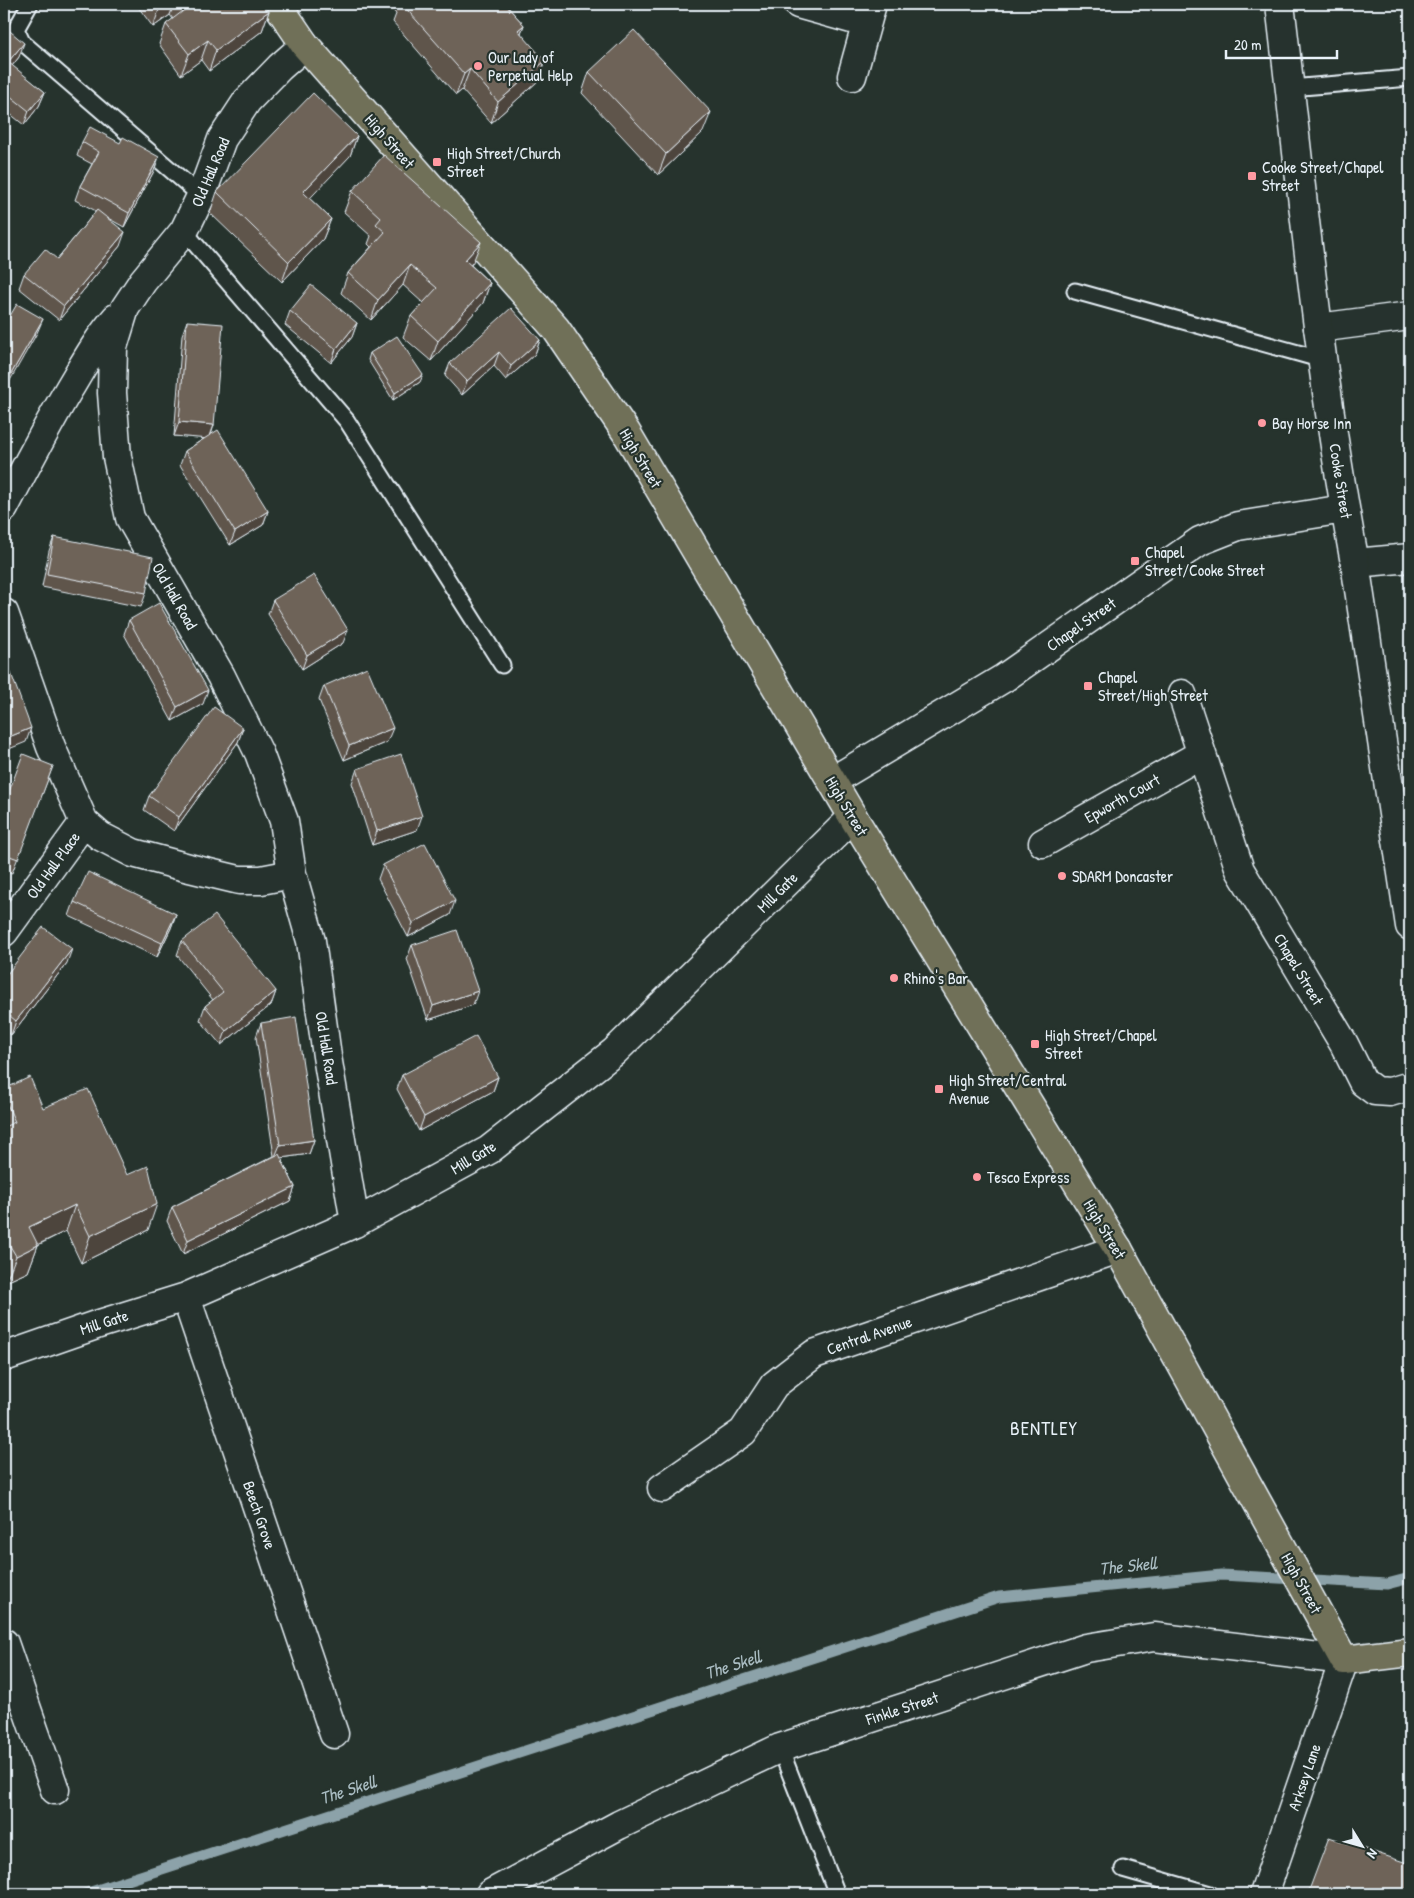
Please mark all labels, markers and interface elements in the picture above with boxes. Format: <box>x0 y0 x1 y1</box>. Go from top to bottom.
scale bar <box>1226 28 1338 60</box>
text: 20 m <box>1234 34 1261 55</box>
place label: Our Lady of Perpetual Help <box>488 46 573 86</box>
marker: Our Lady of Perpetual Help <box>472 60 484 72</box>
street label: High Street <box>360 109 420 173</box>
street label: Old Hall Road <box>185 134 235 210</box>
place label: High Street/Church Street <box>447 142 561 182</box>
marker: High Street/Church Street <box>431 156 443 168</box>
place label: Cooke Street/Chapel Street <box>1262 156 1384 196</box>
marker: Cooke Street/Chapel Street <box>1246 170 1258 182</box>
place label: Bay Horse Inn <box>1272 412 1351 434</box>
marker: Bay Horse Inn <box>1256 417 1268 429</box>
street label: High Street <box>615 424 668 492</box>
street label: Cooke Street <box>1324 442 1358 521</box>
place label: Chapel Street/Cooke Street <box>1145 541 1265 581</box>
marker: Chapel Street/Cooke Street <box>1129 555 1141 567</box>
street label: Old Hall Road <box>147 559 203 633</box>
street label: Chapel Street <box>1042 592 1121 656</box>
place label: Chapel Street/High Street <box>1098 666 1208 706</box>
marker: Chapel Street/High Street <box>1082 680 1094 692</box>
street label: Epworth Court <box>1080 768 1164 828</box>
street label: High Street <box>821 772 874 840</box>
street label: Old Hall Place <box>21 826 85 903</box>
place label: SDARM Doncaster <box>1072 865 1173 887</box>
street label: Mill Gate <box>752 866 803 917</box>
marker: SDARM Doncaster <box>1056 870 1068 882</box>
street label: Chapel Street <box>1269 929 1329 1009</box>
place label: Rhino's Bar <box>904 967 968 989</box>
marker: Rhino's Bar <box>888 972 900 984</box>
street label: Old Hall Road <box>310 1010 344 1086</box>
place label: High Street/Chapel Street <box>1045 1024 1158 1064</box>
marker: High Street/Chapel Street <box>1029 1038 1041 1050</box>
place label: High Street/Central Avenue <box>949 1069 1067 1109</box>
marker: High Street/Central Avenue <box>933 1083 945 1095</box>
street label: Mill Gate <box>446 1135 500 1179</box>
place label: Tesco Express <box>987 1166 1069 1188</box>
marker: Tesco Express <box>971 1171 983 1183</box>
street label: High Street <box>1079 1195 1132 1263</box>
street label: Mill Gate <box>77 1304 132 1340</box>
street label: Central Avenue <box>823 1310 915 1360</box>
district label: BENTLEY <box>1010 1415 1078 1441</box>
street label: Beech Grove <box>238 1478 282 1553</box>
street label: High Street <box>1276 1549 1328 1618</box>
water label: The Skell <box>1098 1550 1159 1581</box>
water label: The Skell <box>701 1643 765 1685</box>
street label: Finkle Street <box>862 1686 942 1730</box>
street label: Arksey Lane <box>1282 1740 1326 1813</box>
water label: The Skell <box>316 1768 380 1810</box>
north arrow <box>1336 1820 1386 1870</box>
text: N <box>1363 1845 1383 1863</box>

